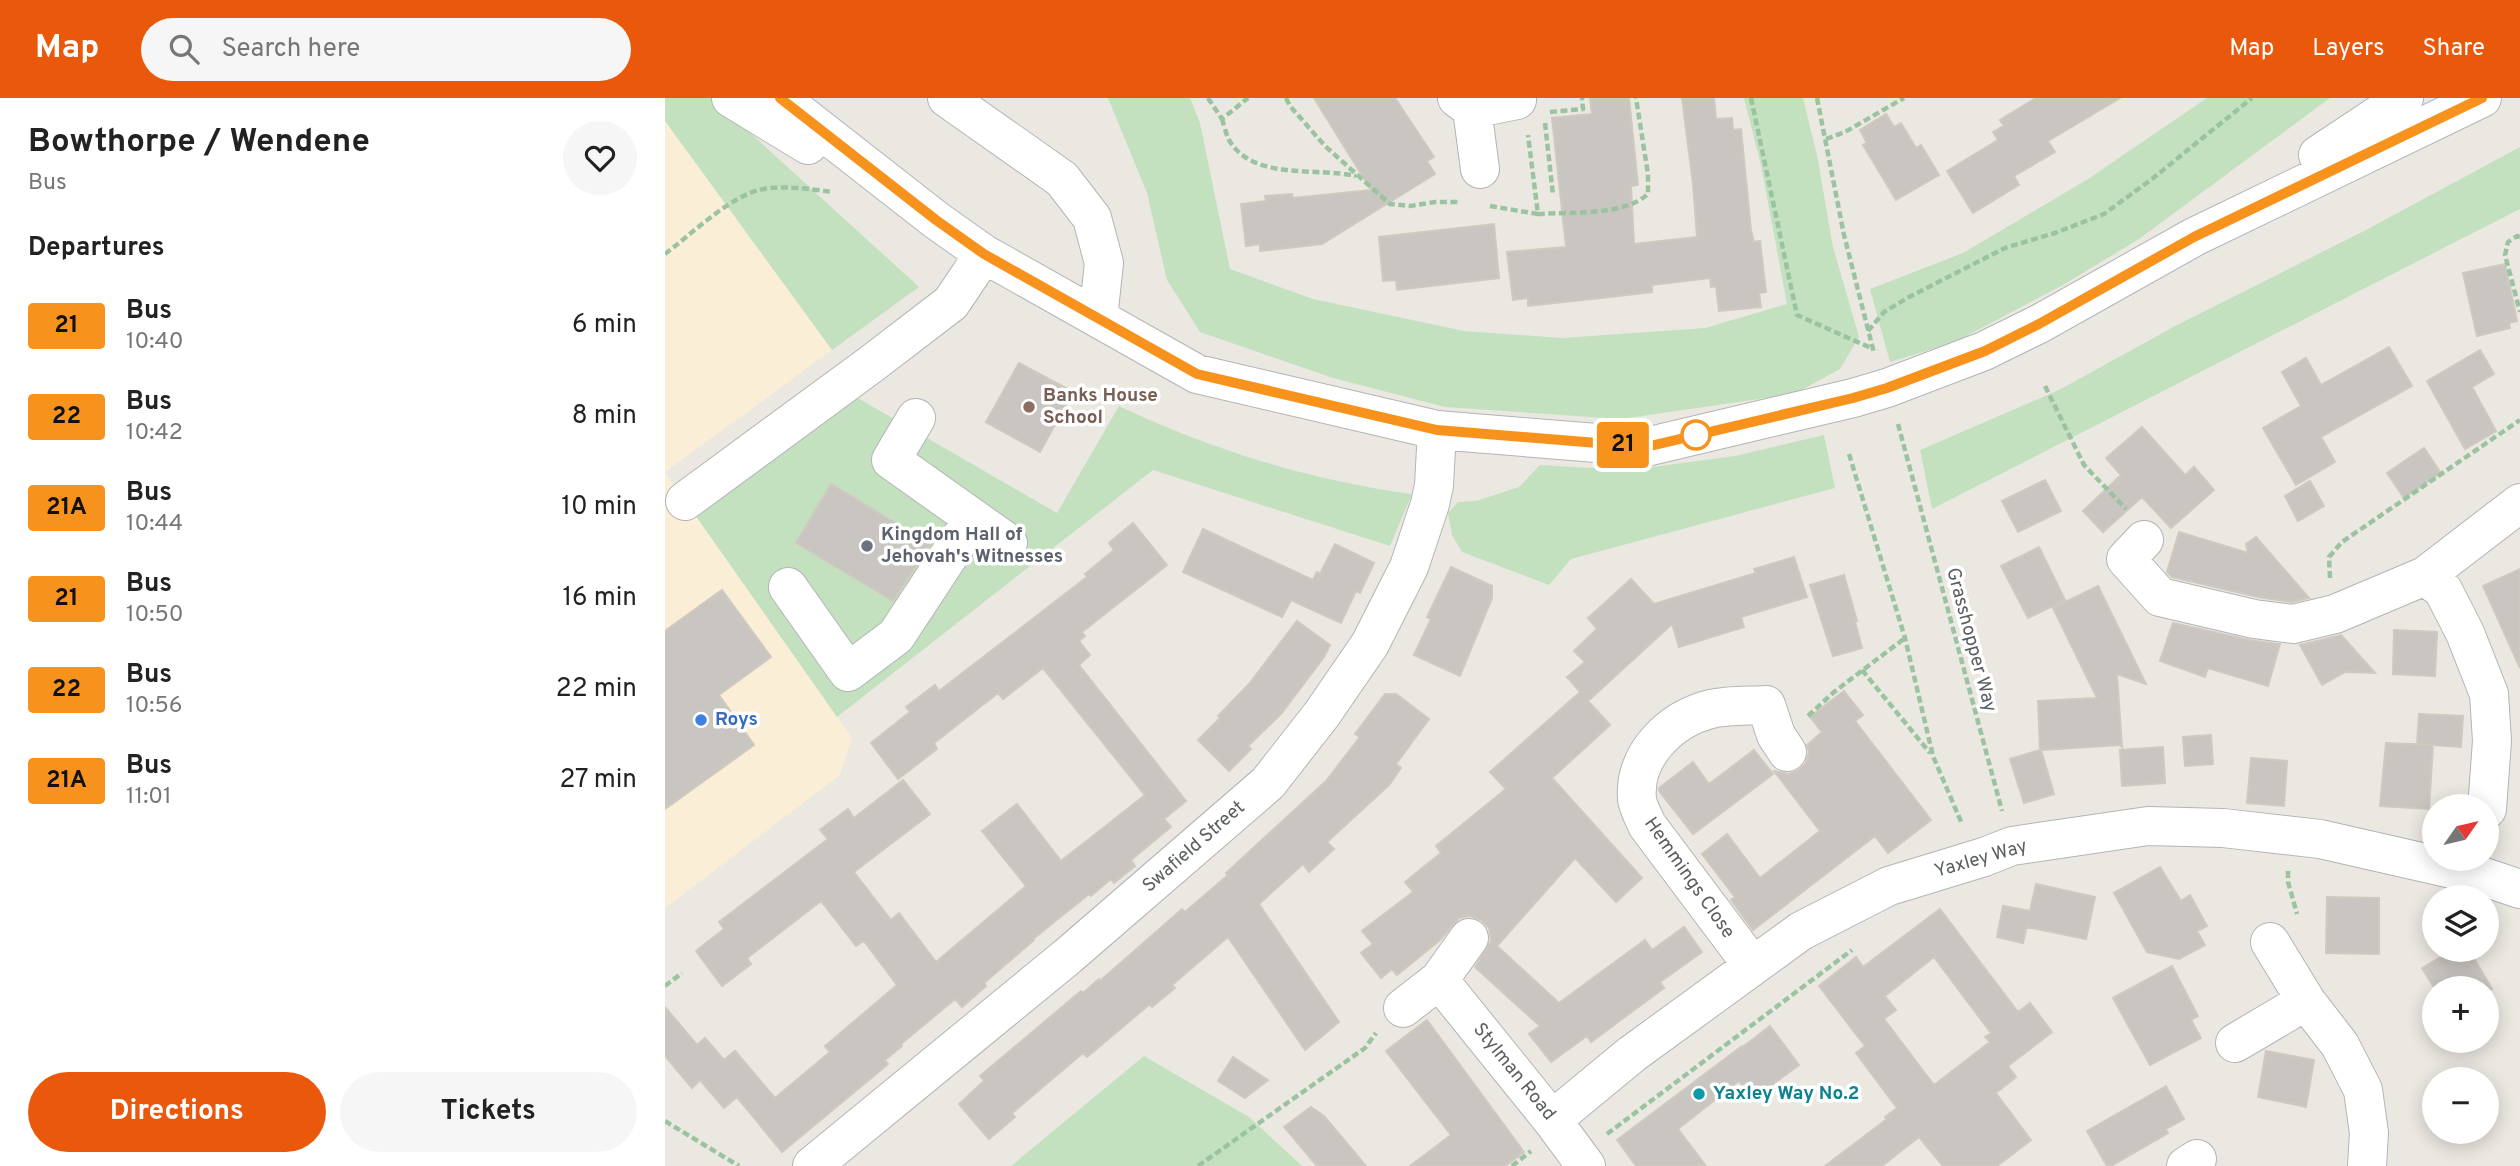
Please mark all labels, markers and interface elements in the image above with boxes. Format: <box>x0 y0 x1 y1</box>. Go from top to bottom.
search box <box>141 18 631 81</box>
text: Map <box>35 28 99 70</box>
icon: search <box>165 30 203 68</box>
text: Search here <box>221 33 360 66</box>
text: Map <box>2229 34 2274 64</box>
text: Layers <box>2312 34 2384 64</box>
text: Share <box>2422 34 2485 64</box>
button: heart <box>563 121 637 195</box>
text: Bowthorpe / Wendene <box>28 122 370 164</box>
text: Bus <box>28 169 67 198</box>
text: Departures <box>28 232 165 265</box>
text: Bus <box>126 295 172 328</box>
text: 6 min <box>572 309 637 342</box>
text: 21 <box>54 311 79 341</box>
text: 10:40 <box>126 328 184 357</box>
place label: Banks House School <box>1043 384 1158 430</box>
text: Bus <box>126 386 172 419</box>
marker: Banks House School <box>1021 399 1037 415</box>
text: 8 min <box>572 400 637 433</box>
text: 22 <box>52 402 81 432</box>
text: 10:42 <box>126 419 183 448</box>
unlabelled marker <box>1681 420 1711 450</box>
line badge: 21 <box>1591 422 1655 468</box>
text: 21 <box>1611 430 1635 460</box>
text: Bus <box>126 477 172 510</box>
text: 10 min <box>561 491 637 524</box>
text: 21A <box>46 493 87 523</box>
text: 10:44 <box>126 510 183 539</box>
place label: Kingdom Hall of Jehovah's Witnesses <box>881 523 1063 569</box>
marker: Kingdom Hall of Jehovah's Witnesses <box>859 538 875 554</box>
street label: Grasshopper Way <box>1940 565 2002 715</box>
text: Bus <box>126 568 172 601</box>
text: 16 min <box>562 582 637 615</box>
text: 21 <box>54 584 79 614</box>
text: 10:50 <box>126 601 184 630</box>
text: Bus <box>126 659 172 692</box>
text: 22 min <box>556 673 637 706</box>
text: 22 <box>52 675 81 705</box>
text: 10:56 <box>126 692 183 721</box>
place label: Roys <box>715 708 758 732</box>
marker: Roys <box>693 712 709 728</box>
text: Bus <box>126 750 172 783</box>
text: 27 min <box>559 764 637 797</box>
text: 21A <box>46 766 87 796</box>
text: 11:01 <box>126 783 172 812</box>
north arrow <box>2422 794 2499 872</box>
map controls <box>2422 794 2499 1144</box>
street label: Swafield Street <box>1138 796 1250 898</box>
street label: Hemmings Close <box>1638 813 1740 943</box>
street label: Yaxley Way <box>1932 834 2030 884</box>
button: layers <box>2422 885 2499 962</box>
button: + <box>2422 976 2499 1053</box>
street label: Stylman Road <box>1467 1018 1561 1126</box>
button: − <box>2422 1067 2499 1144</box>
button: Directions <box>28 1072 326 1152</box>
button: Tickets <box>340 1072 637 1152</box>
place label: Yaxley Way No.2 <box>1713 1082 1859 1106</box>
marker: Yaxley Way No.2 <box>1691 1086 1707 1102</box>

